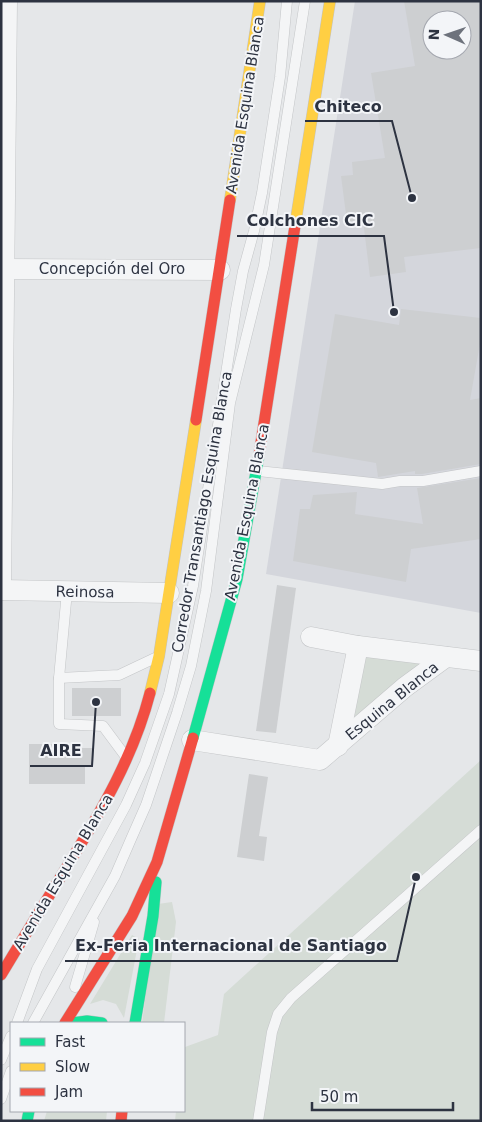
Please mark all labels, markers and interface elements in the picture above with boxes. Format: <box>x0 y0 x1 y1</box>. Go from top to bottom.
north arrow <box>422 10 472 60</box>
street label: Avenida Esquina Blanca <box>222 15 268 195</box>
text: N <box>426 28 442 41</box>
callout: Chiteco <box>305 90 392 121</box>
text: Chiteco <box>314 97 382 116</box>
callout: Colchones CIC <box>237 205 384 236</box>
text: Colchones CIC <box>247 211 373 230</box>
street label: Concepción del Oro <box>39 260 185 278</box>
street label: Corredor Transantiago Esquina Blanca <box>168 370 236 654</box>
street label: Avenida Esquina Blanca <box>221 422 273 602</box>
street label: Reinosa <box>55 582 115 602</box>
street label: Esquina Blanca <box>342 658 442 744</box>
callout: AIRE <box>30 735 92 766</box>
text: AIRE <box>40 741 82 760</box>
street label: Avenida Esquina Blanca <box>9 791 117 953</box>
callout: Ex-Feria Internacional de Santiago <box>65 930 397 961</box>
text: Ex-Feria Internacional de Santiago <box>75 936 387 955</box>
legend <box>10 1022 185 1112</box>
text: Fast <box>55 1033 85 1051</box>
text: Slow <box>55 1058 90 1076</box>
scale bar <box>312 1080 453 1112</box>
text: Jam <box>54 1083 83 1101</box>
text: 50 m <box>320 1088 358 1106</box>

